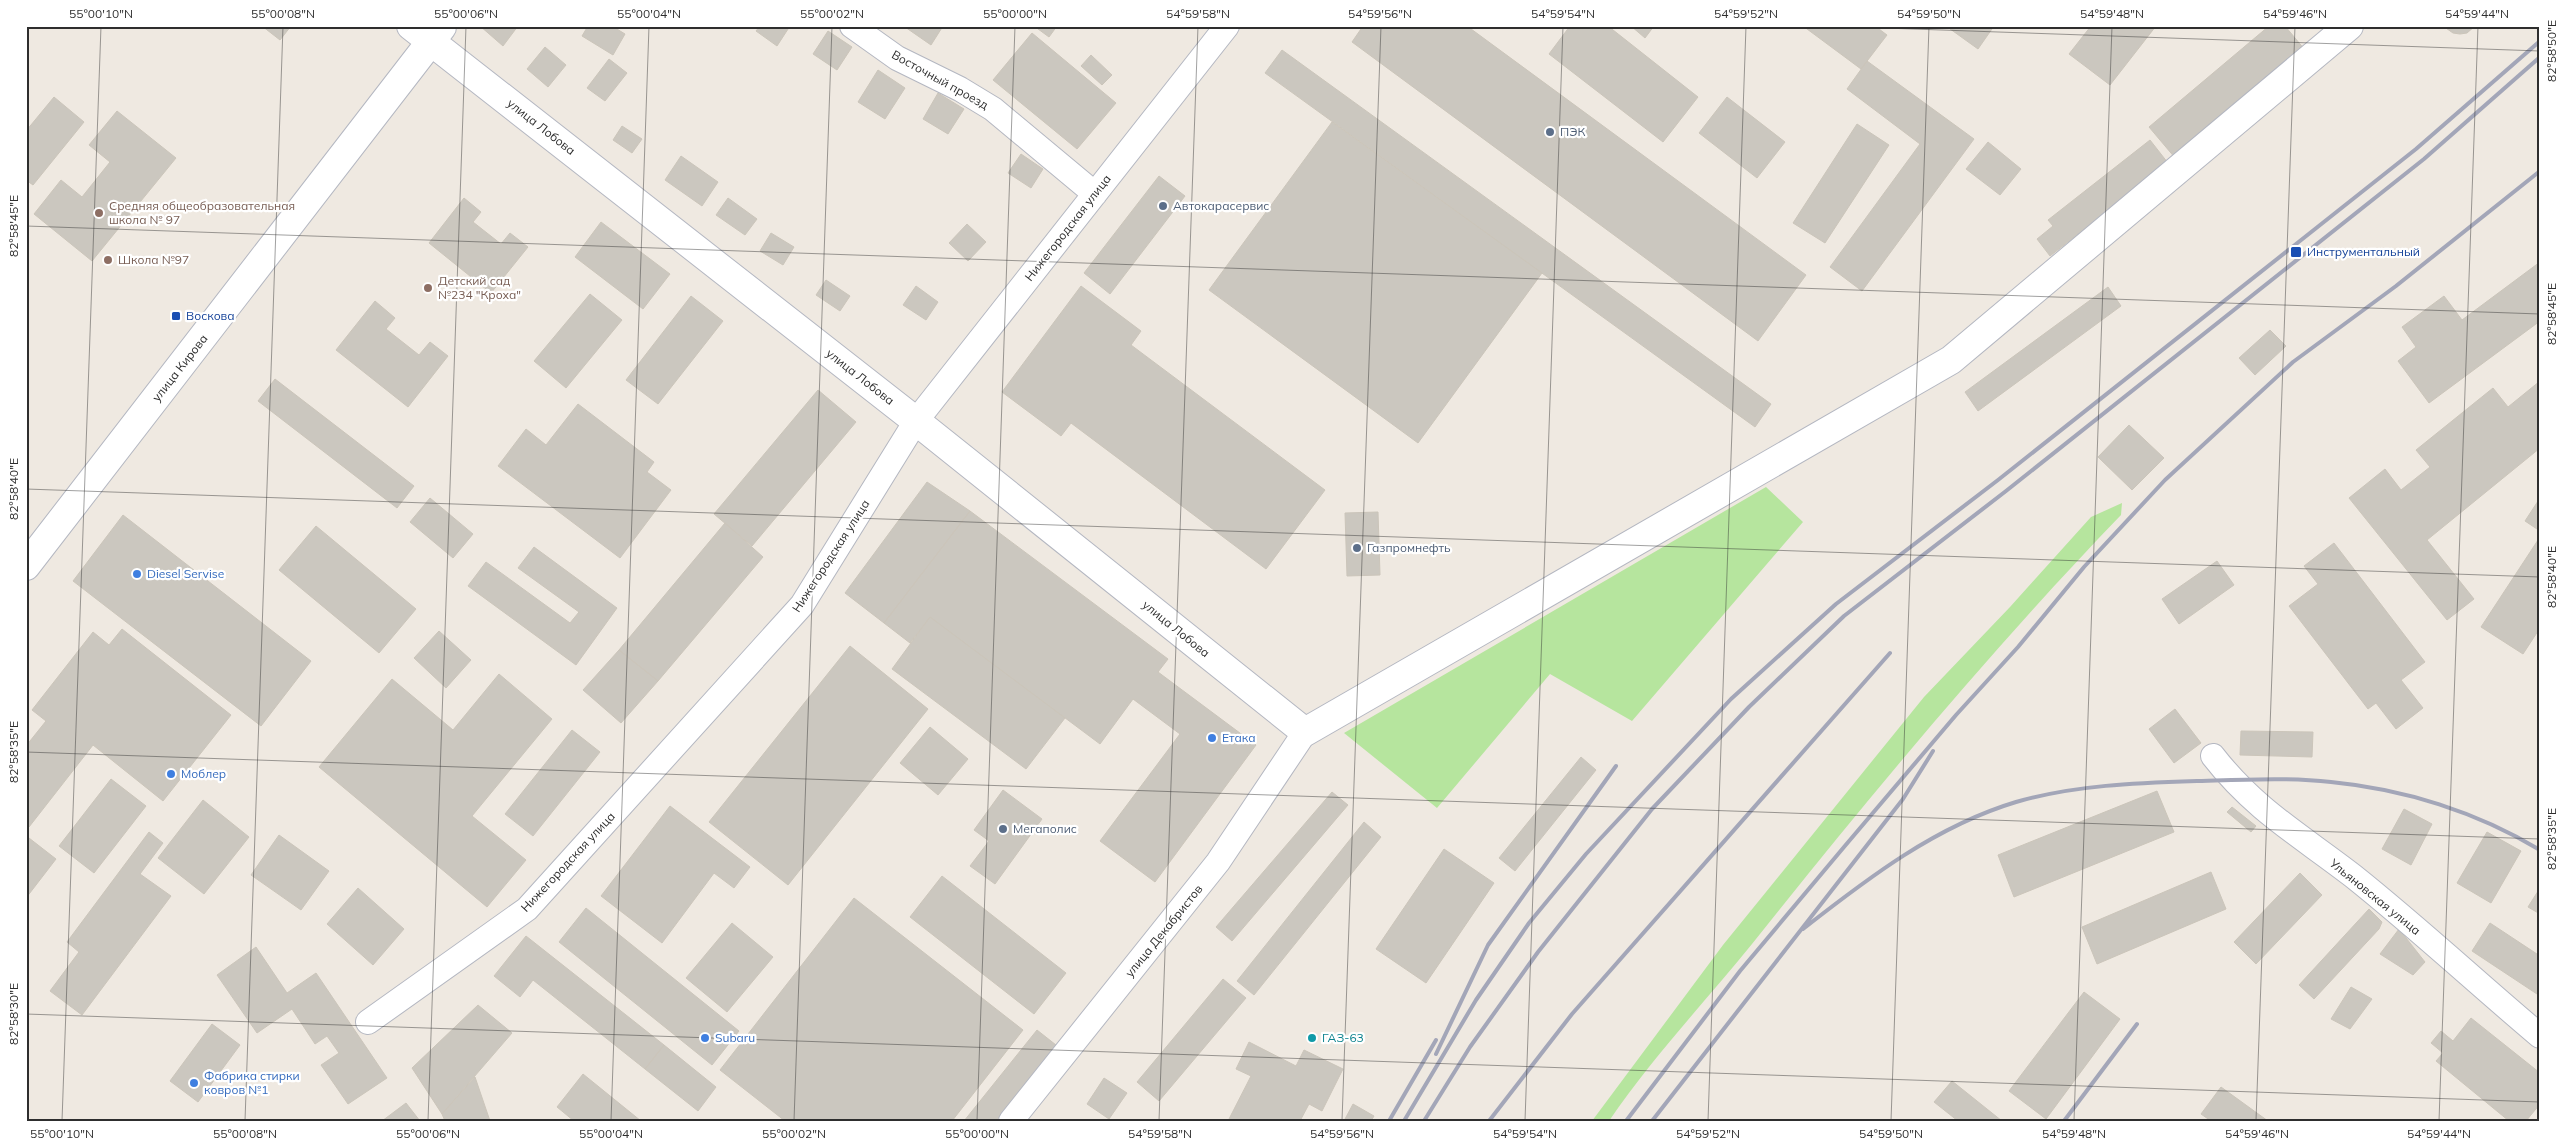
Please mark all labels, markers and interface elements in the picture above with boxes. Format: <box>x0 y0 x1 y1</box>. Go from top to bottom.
text: 55°00'10"N <box>69 6 133 21</box>
text: 55°00'08"N <box>251 6 315 21</box>
text: 55°00'06"N <box>434 6 498 21</box>
text: 55°00'04"N <box>617 6 681 21</box>
text: 55°00'02"N <box>800 6 864 21</box>
text: 55°00'00"N <box>983 6 1047 21</box>
text: 54°59'58"N <box>1166 6 1230 21</box>
text: 54°59'56"N <box>1348 6 1412 21</box>
text: 54°59'54"N <box>1531 6 1595 21</box>
text: 54°59'52"N <box>1714 6 1778 21</box>
text: 54°59'50"N <box>1897 6 1961 21</box>
text: 54°59'48"N <box>2080 6 2144 21</box>
text: 54°59'46"N <box>2263 6 2327 21</box>
text: 54°59'44"N <box>2445 6 2509 21</box>
text: 82°58'50"E <box>2544 20 2559 82</box>
street label: Восточный проезд <box>889 47 991 112</box>
street label: улица Лобова <box>504 95 578 158</box>
place label: ПЭК <box>1560 124 1585 139</box>
marker: ПЭК <box>1544 126 1556 138</box>
street label: Нижегородская улица <box>1021 171 1114 284</box>
text: 82°58'45"E <box>6 195 21 257</box>
place label: Средняя общеобразовательная школа № 97 <box>109 198 295 227</box>
place label: Автокарасервис <box>1173 198 1269 213</box>
marker: Автокарасервис <box>1157 200 1169 212</box>
marker: Средняя общеобразовательная школа № 97 <box>93 207 105 219</box>
place label: Инструментальный <box>2307 244 2420 259</box>
marker: Инструментальный <box>2289 245 2303 259</box>
place label: Школа №97 <box>118 252 189 267</box>
marker: Школа №97 <box>102 254 114 266</box>
place label: Детский сад №234 "Кроха" <box>438 273 521 302</box>
marker: Детский сад №234 "Кроха" <box>422 282 434 294</box>
text: 82°58'45"E <box>2544 283 2559 345</box>
place label: Воскова <box>186 308 235 323</box>
marker: Воскова <box>170 310 182 322</box>
street label: улица Кирова <box>149 331 211 404</box>
street label: улица Лобова <box>823 345 897 408</box>
text: 82°58'40"E <box>6 458 21 520</box>
street label: Нижегородская улица <box>789 497 873 615</box>
place label: Газпромнефть <box>1367 540 1451 555</box>
marker: Газпромнефть <box>1351 542 1363 554</box>
text: 82°58'40"E <box>2544 546 2559 608</box>
place label: Diesel Servise <box>147 566 224 581</box>
marker: Diesel Servise <box>131 568 143 580</box>
street label: улица Лобова <box>1140 597 1213 660</box>
text: 82°58'35"E <box>6 721 21 783</box>
place label: Етака <box>1222 730 1256 745</box>
marker: Етака <box>1206 732 1218 744</box>
place label: Моблер <box>181 766 226 781</box>
marker: Моблер <box>165 768 177 780</box>
text: 82°58'35"E <box>2544 808 2559 870</box>
street label: Нижегородская улица <box>517 809 618 915</box>
place label: Мегаполис <box>1013 821 1077 836</box>
marker: Мегаполис <box>997 823 1009 835</box>
street label: Ульяновская улица <box>2326 855 2424 938</box>
street label: улица Декабристов <box>1122 881 1206 980</box>
text: 82°58'30"E <box>6 983 21 1045</box>
place label: Subaru <box>715 1030 755 1045</box>
place label: ГАЗ-63 <box>1322 1030 1364 1045</box>
marker: Subaru <box>699 1032 711 1044</box>
marker: ГАЗ-63 <box>1306 1032 1318 1044</box>
place label: Фабрика стирки ковров №1 <box>204 1068 300 1097</box>
marker: Фабрика стирки ковров №1 <box>188 1077 200 1089</box>
text: 55°00'10"N <box>30 1126 94 1141</box>
text: 55°00'08"N <box>213 1126 277 1141</box>
text: 55°00'06"N <box>396 1126 460 1141</box>
text: 55°00'04"N <box>579 1126 643 1141</box>
text: 55°00'02"N <box>762 1126 826 1141</box>
text: 55°00'00"N <box>945 1126 1009 1141</box>
text: 54°59'58"N <box>1128 1126 1192 1141</box>
text: 54°59'56"N <box>1310 1126 1374 1141</box>
text: 54°59'54"N <box>1493 1126 1557 1141</box>
text: 54°59'52"N <box>1676 1126 1740 1141</box>
text: 54°59'50"N <box>1859 1126 1923 1141</box>
text: 54°59'48"N <box>2042 1126 2106 1141</box>
text: 54°59'46"N <box>2225 1126 2289 1141</box>
text: 54°59'44"N <box>2407 1126 2471 1141</box>

